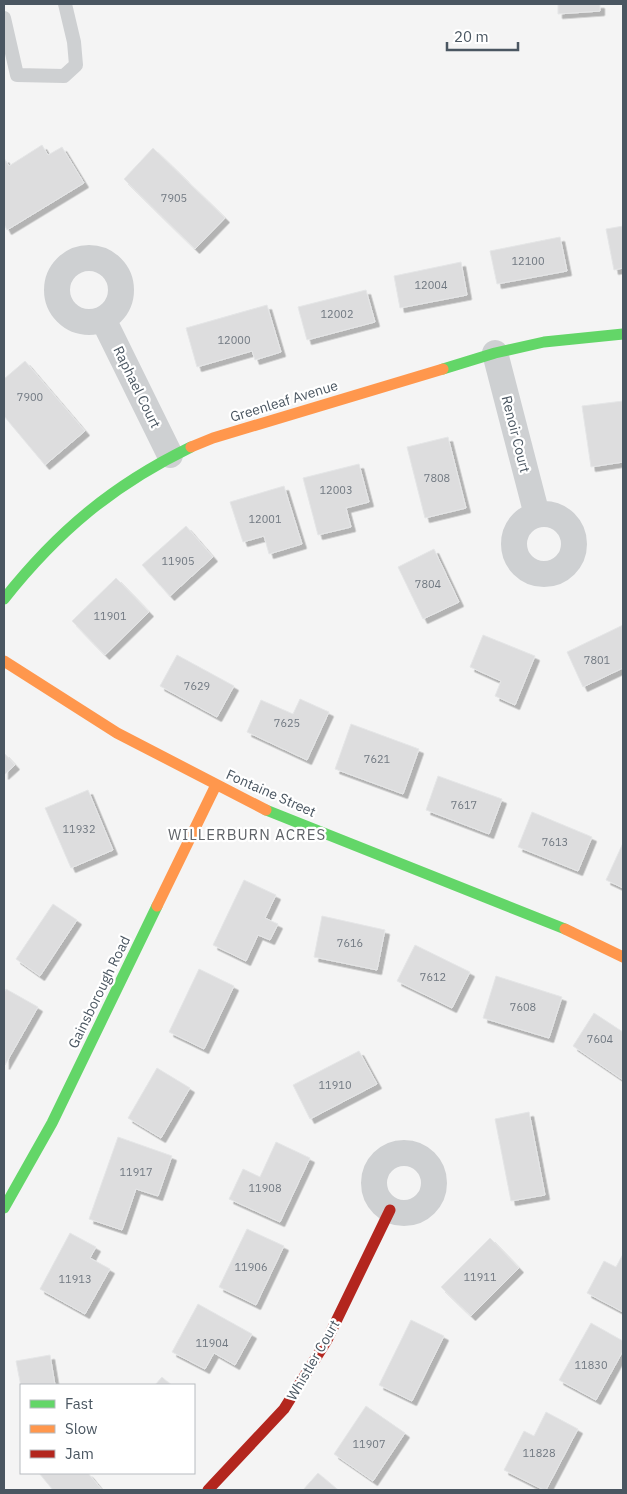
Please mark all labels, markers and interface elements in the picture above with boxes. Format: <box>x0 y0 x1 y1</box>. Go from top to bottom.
scale bar <box>447 20 518 52</box>
text: 20 m <box>454 27 489 46</box>
house number: 7905 <box>161 191 187 205</box>
house number: 12100 <box>512 254 545 268</box>
house number: 12004 <box>415 278 448 292</box>
house number: 12002 <box>321 307 354 321</box>
house number: 12000 <box>218 333 251 347</box>
street label: Raphael Court <box>109 343 165 431</box>
street label: Greenleaf Avenue <box>228 376 340 426</box>
house number: 7900 <box>17 390 43 404</box>
street label: Renoir Court <box>498 394 534 474</box>
house number: 7808 <box>424 471 450 485</box>
house number: 12003 <box>320 483 353 497</box>
house number: 12001 <box>249 512 282 526</box>
house number: 11905 <box>162 554 195 568</box>
house number: 7804 <box>415 577 442 591</box>
house number: 11901 <box>94 609 127 623</box>
house number: 7801 <box>584 653 611 667</box>
house number: 7629 <box>184 679 210 693</box>
house number: 7625 <box>274 716 300 730</box>
house number: 7621 <box>364 752 391 766</box>
street label: Fontaine Street <box>223 765 319 821</box>
house number: 7617 <box>451 798 477 812</box>
house number: 11932 <box>63 822 96 836</box>
district label: WILLERBURN ACRES <box>168 825 326 844</box>
house number: 7613 <box>542 835 568 849</box>
street label: Gainsborough Road <box>64 933 134 1051</box>
house number: 7616 <box>337 936 363 950</box>
house number: 7612 <box>420 970 446 984</box>
house number: 7608 <box>510 1000 536 1014</box>
house number: 7604 <box>587 1032 614 1046</box>
house number: 11910 <box>319 1078 352 1092</box>
house number: 11917 <box>120 1165 153 1179</box>
house number: 11908 <box>249 1181 282 1195</box>
house number: 11906 <box>235 1260 268 1274</box>
house number: 11911 <box>464 1270 497 1284</box>
house number: 11913 <box>59 1272 92 1286</box>
street label: Whistler Court <box>283 1316 343 1404</box>
house number: 11904 <box>196 1336 229 1350</box>
house number: 11830 <box>575 1358 608 1372</box>
legend <box>20 1384 195 1474</box>
text: Fast <box>65 1394 93 1413</box>
text: Slow <box>65 1419 98 1438</box>
house number: 11907 <box>353 1437 386 1451</box>
text: Jam <box>65 1444 94 1463</box>
house number: 11828 <box>523 1446 556 1460</box>

